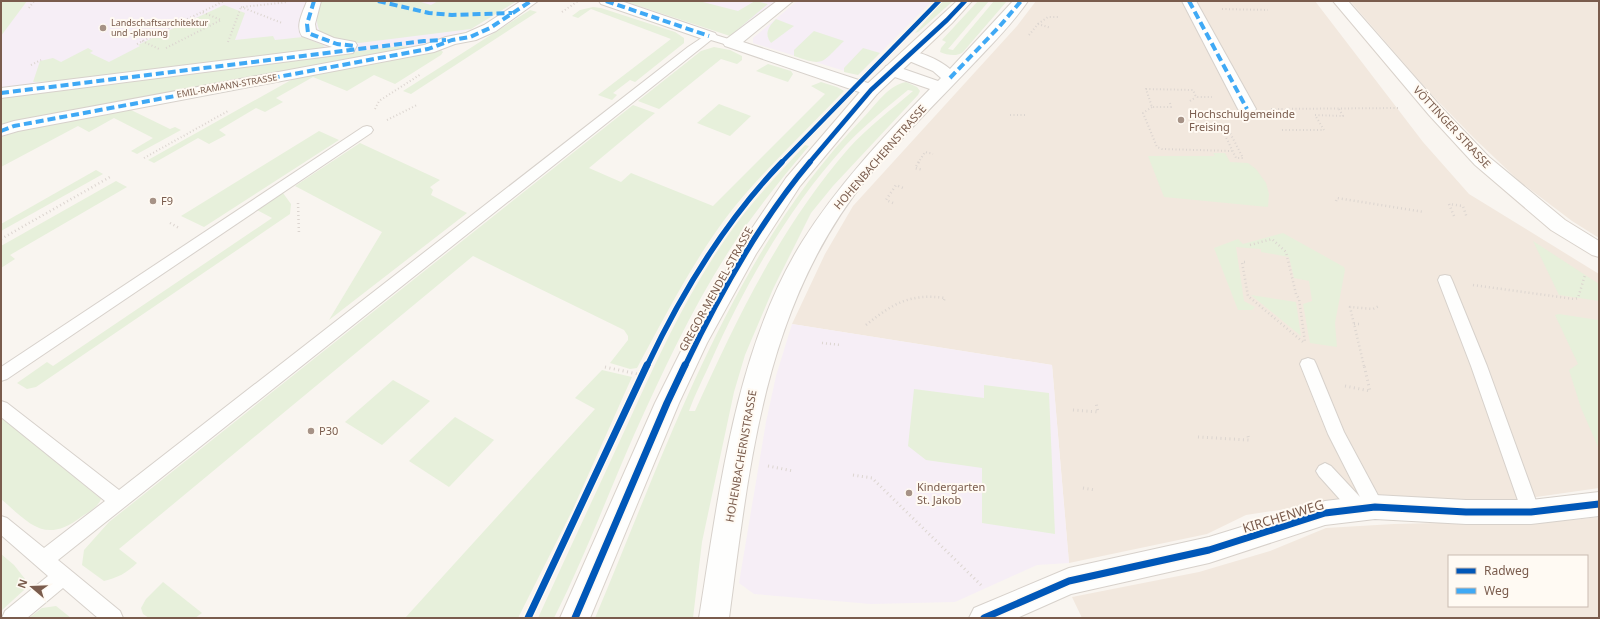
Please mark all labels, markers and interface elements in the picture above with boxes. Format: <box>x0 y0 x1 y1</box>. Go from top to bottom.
place label: Landschaftsarchitektur und -planung <box>111 16 208 39</box>
marker: Landschaftsarchitektur und -planung <box>98 23 108 33</box>
street label: EMIL-RAMANN-STRASSE <box>176 70 278 101</box>
street label: VÖTTINGER STRASSE <box>1410 82 1494 171</box>
street label: HOHENBACHERNSTRASSE <box>830 101 929 212</box>
place label: Hochschulgemeinde Freising <box>1189 106 1295 134</box>
marker: Hochschulgemeinde Freising <box>1176 115 1186 125</box>
place label: F9 <box>161 193 173 208</box>
marker: F9 <box>148 196 158 206</box>
street label: GREGOR-MENDEL-STRASSE <box>675 224 756 354</box>
street label: HOHENBACHERNSTRASSE <box>721 389 760 523</box>
place label: P30 <box>319 423 338 438</box>
marker: P30 <box>306 426 316 436</box>
place label: Kindergarten St. Jakob <box>917 479 985 507</box>
marker: Kindergarten St. Jakob <box>904 488 914 498</box>
street label: KIRCHENWEG <box>1240 495 1326 537</box>
legend <box>1448 555 1588 607</box>
text: Radweg <box>1484 562 1529 579</box>
north arrow <box>12 567 52 607</box>
text: N <box>14 577 31 590</box>
text: Weg <box>1484 582 1509 599</box>

